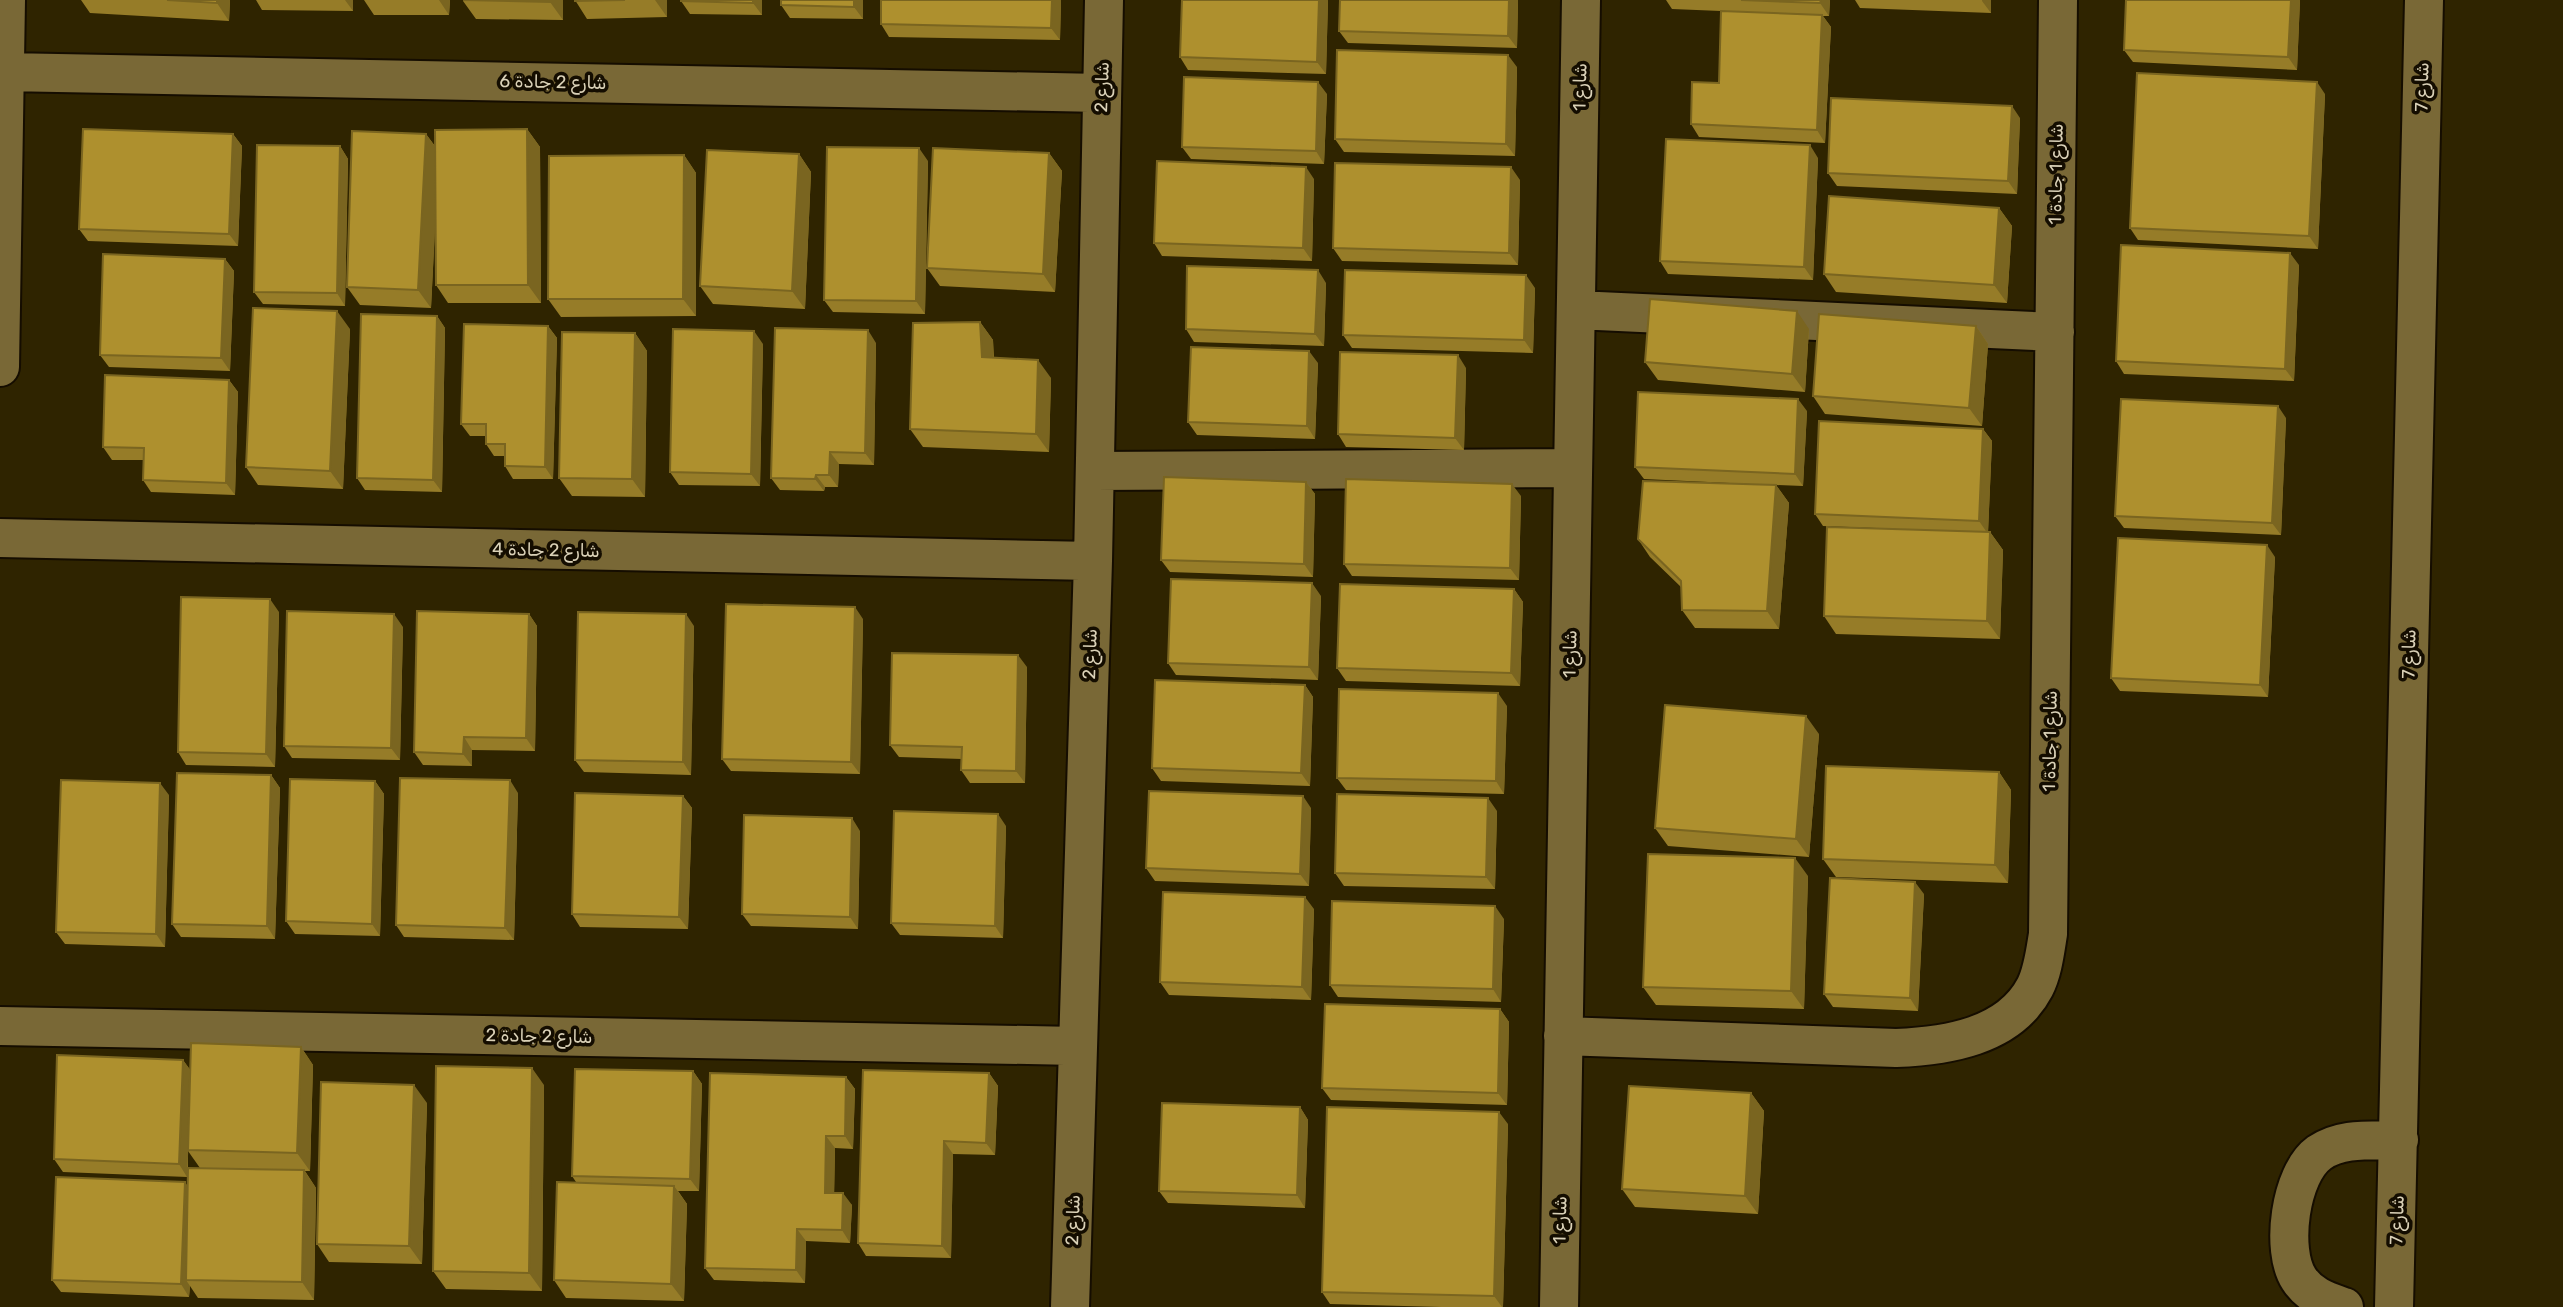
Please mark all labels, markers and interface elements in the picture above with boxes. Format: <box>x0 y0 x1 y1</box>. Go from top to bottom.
street label: شارع 2 <box>1090 61 1115 113</box>
street label: شارع 7 <box>2411 62 2434 112</box>
street label: شارع 1 <box>1569 63 1592 111</box>
street label: شارع 2 جادة 6 <box>499 70 607 95</box>
street label: شارع 1 جادة 1 <box>2044 123 2069 225</box>
street label: شارع 2 جادة 4 <box>492 538 600 563</box>
street label: شارع 2 <box>1078 628 1103 680</box>
street label: شارع 7 <box>2398 629 2421 679</box>
street label: شارع 1 <box>1559 630 1582 678</box>
street label: شارع 1 جادة 1 <box>2038 690 2063 792</box>
street label: شارع 2 جادة 2 <box>485 1024 593 1049</box>
street label: شارع 2 <box>1061 1194 1086 1246</box>
street label: شارع 7 <box>2385 1195 2410 1245</box>
street label: شارع 1 <box>1549 1196 1572 1244</box>

